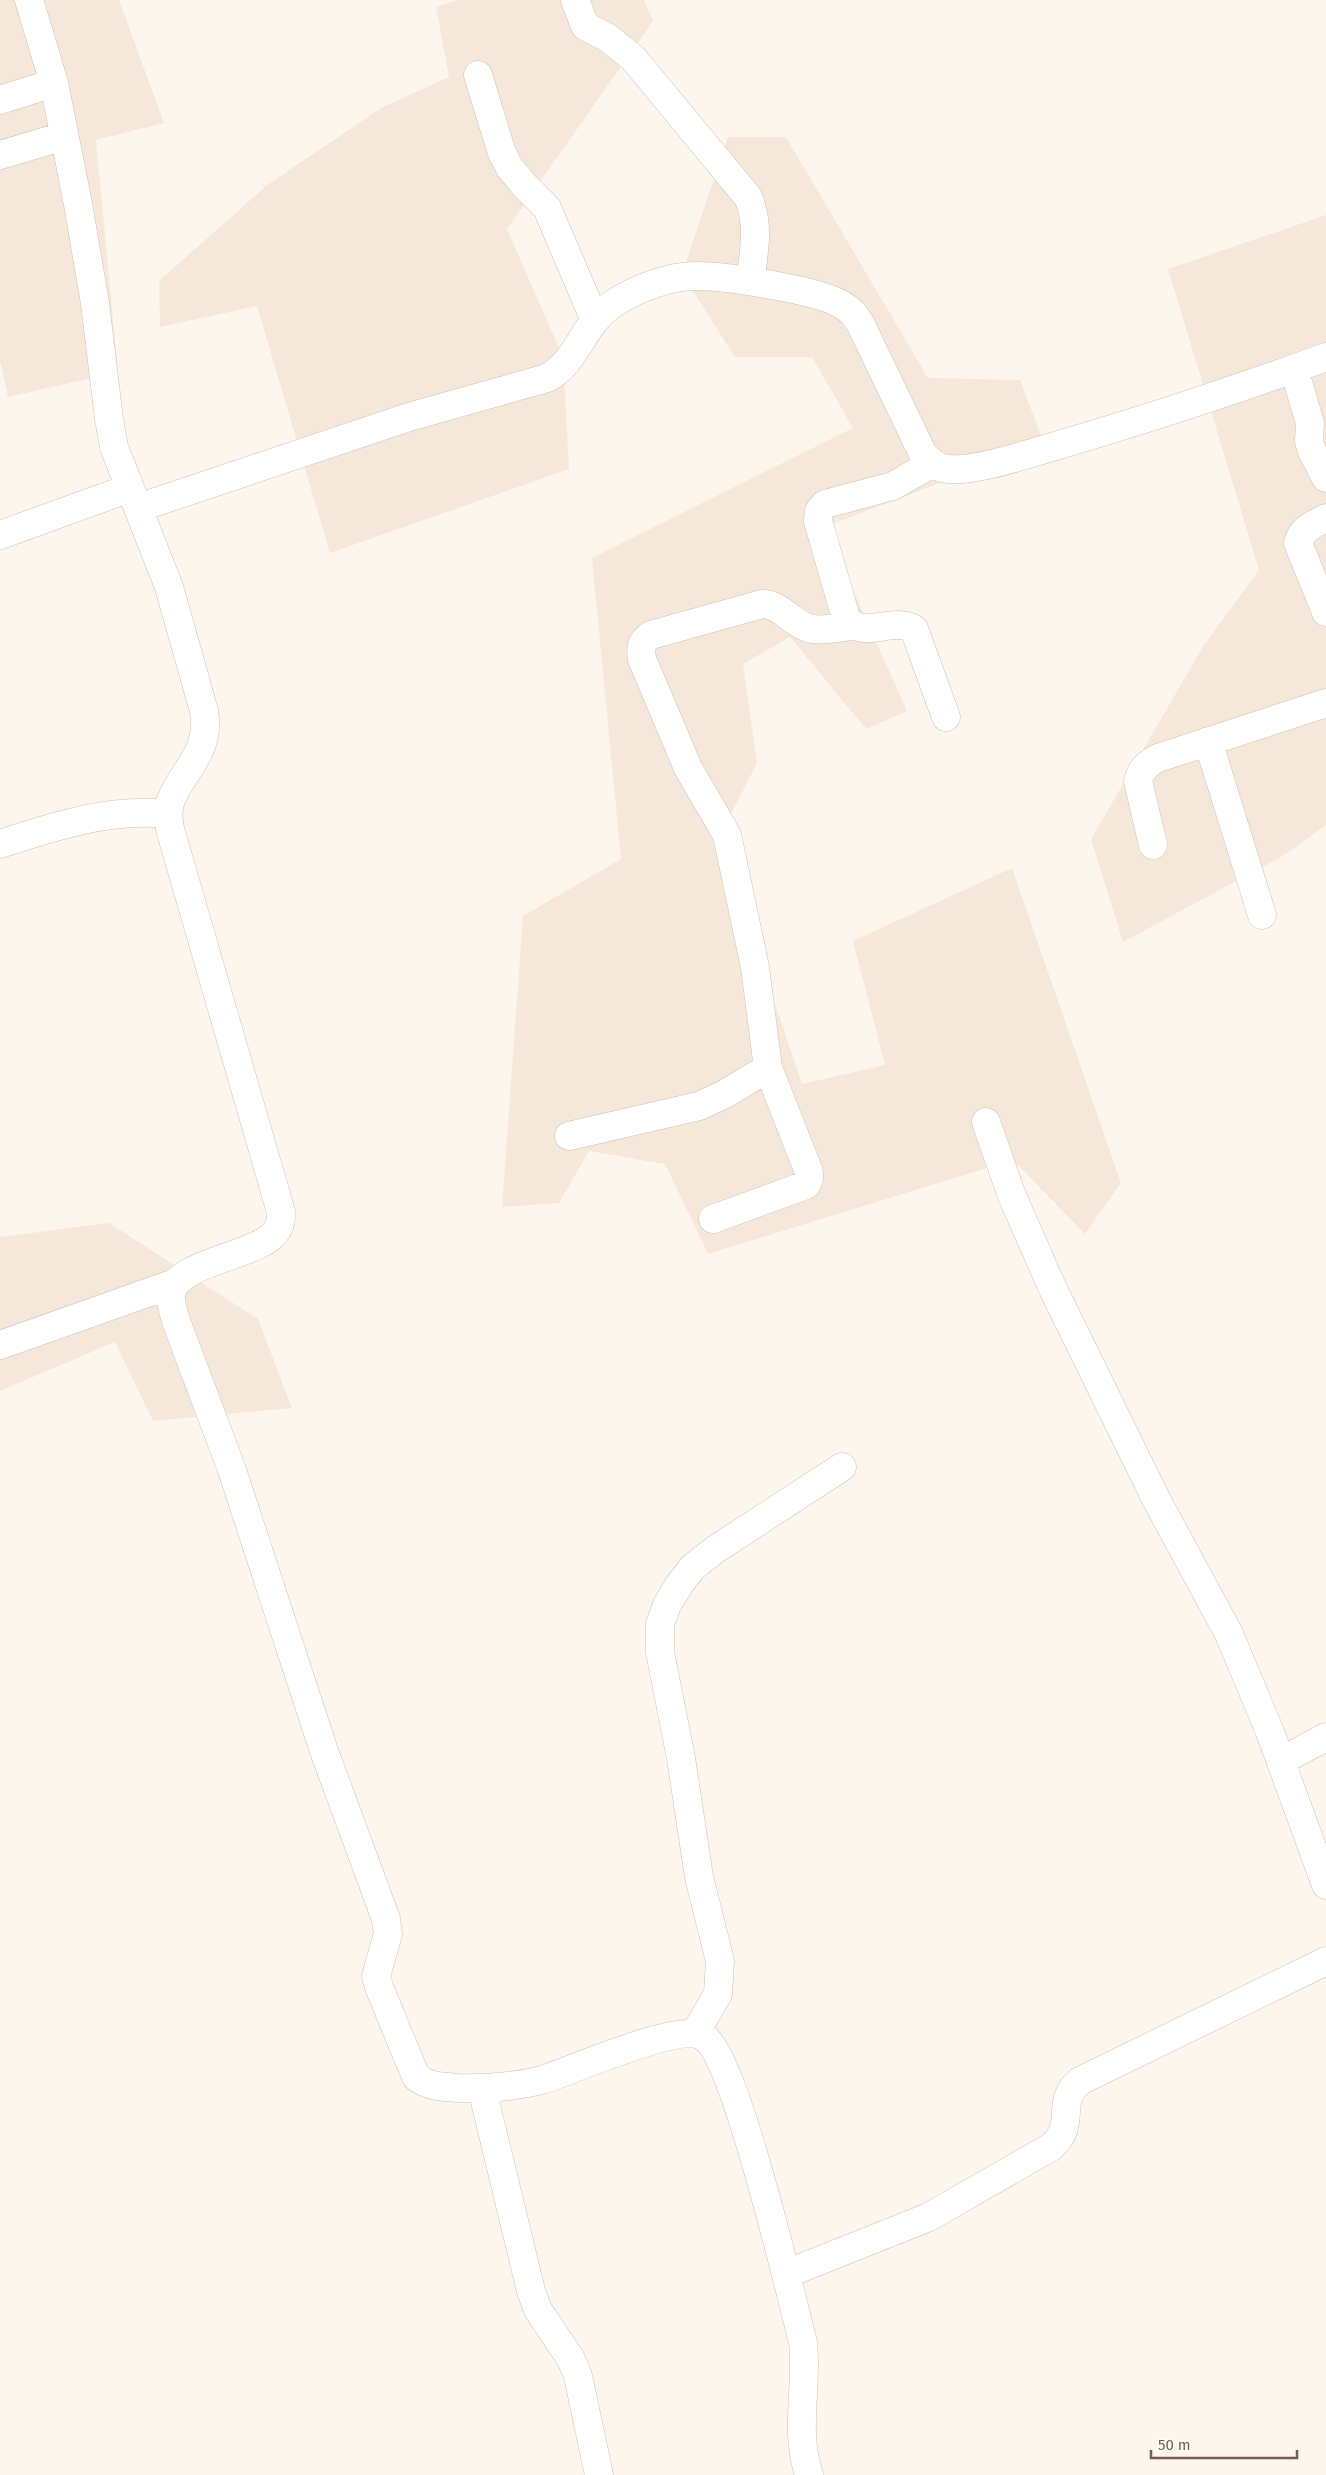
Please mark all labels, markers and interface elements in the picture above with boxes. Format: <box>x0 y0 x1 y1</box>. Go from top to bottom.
scale bar <box>1151 2428 1297 2460</box>
text: 50 m <box>1158 2436 1191 2454</box>

